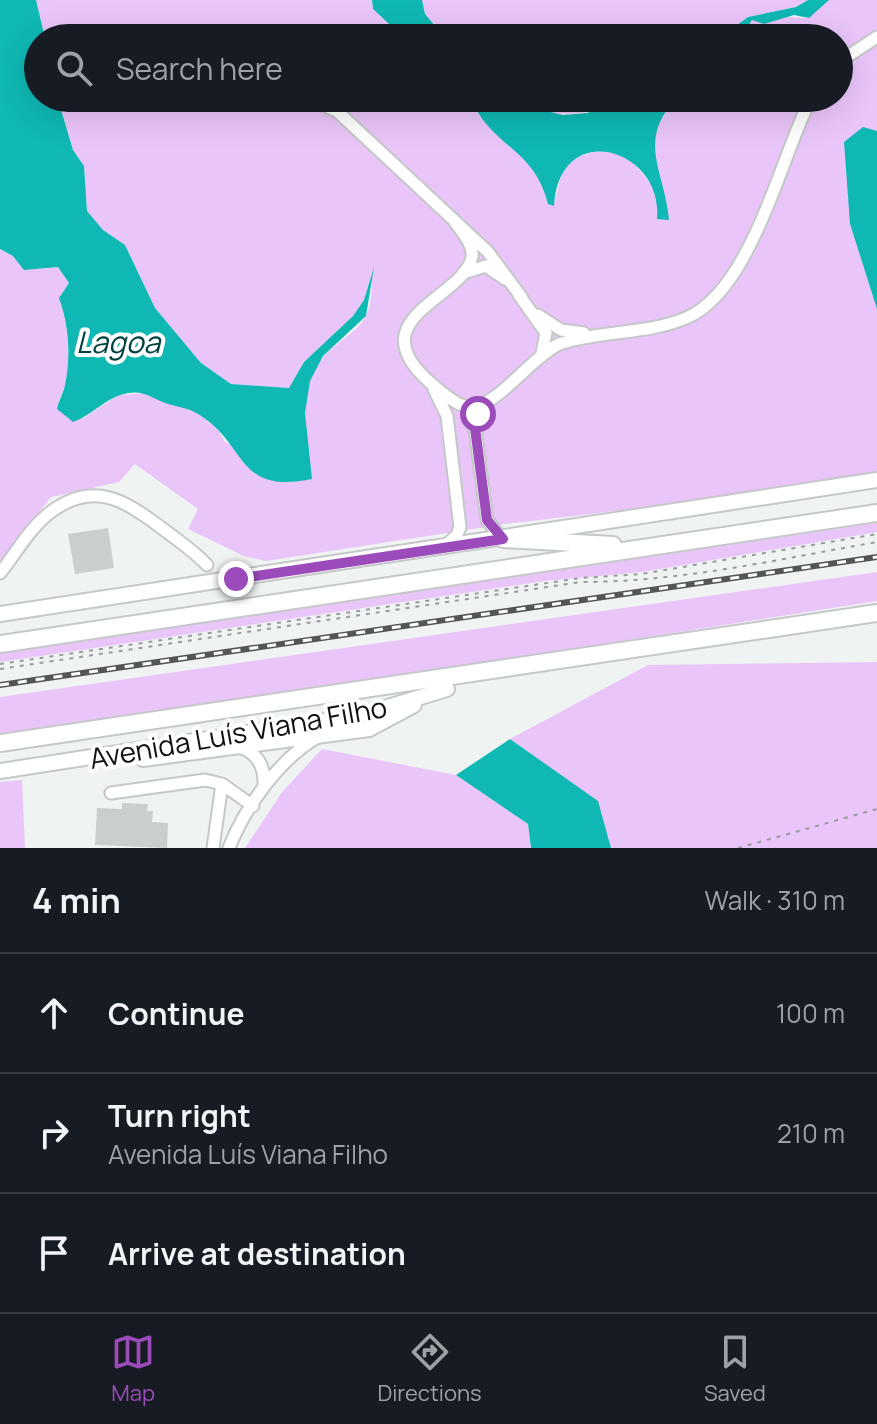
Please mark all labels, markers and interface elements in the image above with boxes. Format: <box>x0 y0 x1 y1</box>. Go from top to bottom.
search box <box>24 24 853 112</box>
icon: search <box>52 46 96 90</box>
text: Search here <box>116 48 283 89</box>
water label: Lagoa <box>76 321 161 362</box>
route start <box>460 396 496 432</box>
route end <box>218 561 254 597</box>
street label: Avenida Luís Viana Filho <box>86 687 390 777</box>
text: 4 min <box>32 877 121 923</box>
text: Walk · 310 m <box>705 882 845 918</box>
icon: ahead <box>32 991 76 1035</box>
text: Continue <box>108 993 244 1034</box>
text: 100 m <box>776 995 845 1031</box>
text: Turn right <box>108 1095 251 1136</box>
icon: right <box>32 1111 76 1155</box>
text: 210 m <box>777 1115 845 1151</box>
text: Avenida Luís Viana Filho <box>108 1136 388 1172</box>
icon: arrive <box>32 1231 76 1275</box>
text: Arrive at destination <box>108 1233 406 1274</box>
tab: Map <box>111 1330 155 1408</box>
tab: Directions <box>377 1330 482 1408</box>
tab: Saved <box>704 1330 766 1408</box>

